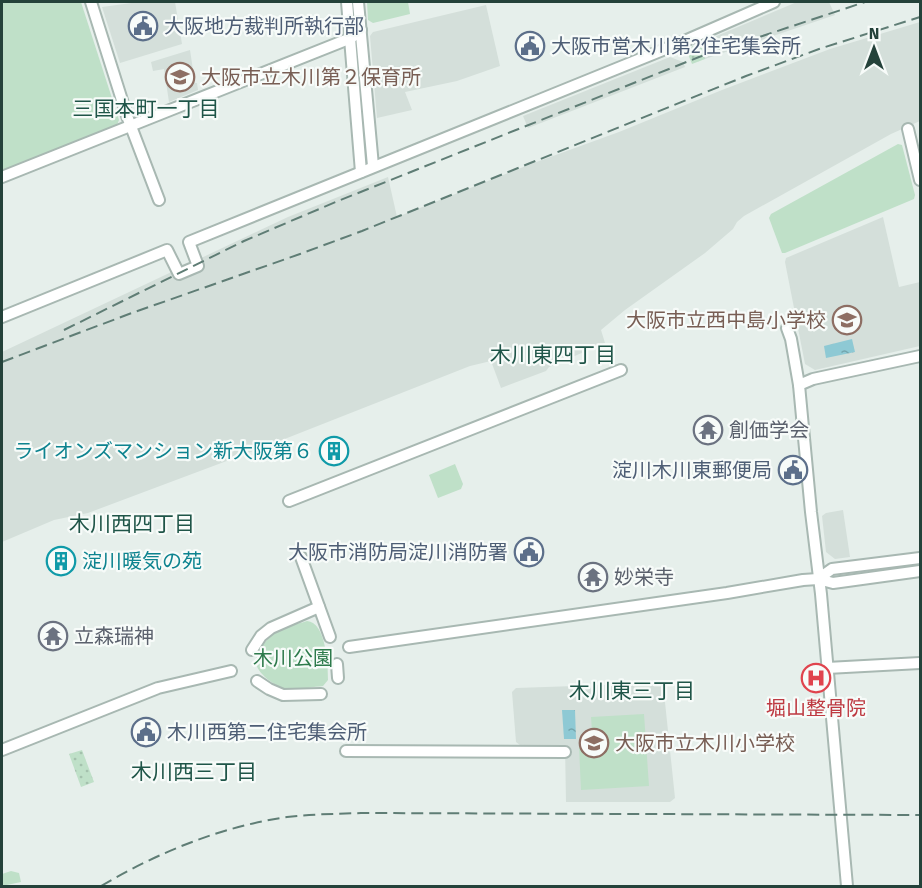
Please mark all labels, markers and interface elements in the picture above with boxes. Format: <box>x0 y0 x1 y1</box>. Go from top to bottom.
public building icon: 大阪地方裁判所執行部 <box>127 10 159 42</box>
place label: 大阪地方裁判所執行部 <box>164 14 364 38</box>
north arrow <box>844 18 904 78</box>
text: N <box>869 24 879 43</box>
public building icon: 大阪市営木川第2住宅集会所 <box>514 30 546 62</box>
place label: 大阪市営木川第2住宅集会所 <box>551 34 801 58</box>
school or university icon: 大阪市立木川第２保育所 <box>164 61 196 93</box>
place label: 大阪市立木川第２保育所 <box>201 65 421 89</box>
district label: 三国本町一丁目 <box>73 96 220 122</box>
school or university icon: 大阪市立西中島小学校 <box>831 304 863 336</box>
place label: 大阪市立西中島小学校 <box>626 308 826 332</box>
district label: 木川東四丁目 <box>490 342 616 368</box>
temple icon: 創価学会 <box>692 414 724 446</box>
place label: 創価学会 <box>729 418 809 442</box>
building icon: ライオンズマンション新大阪第６ <box>318 435 350 467</box>
place label: ライオンズマンション新大阪第６ <box>13 439 313 463</box>
public building icon: 淀川木川東郵便局 <box>777 454 809 486</box>
place label: 淀川木川東郵便局 <box>612 458 772 482</box>
district label: 木川西四丁目 <box>69 511 195 537</box>
public building icon: 大阪市消防局淀川消防署 <box>513 536 545 568</box>
place label: 大阪市消防局淀川消防署 <box>288 540 508 564</box>
building icon: 淀川暖気の苑 <box>45 545 77 577</box>
place label: 淀川暖気の苑 <box>82 549 202 573</box>
temple icon: 妙栄寺 <box>577 561 609 593</box>
place label: 妙栄寺 <box>614 565 674 589</box>
temple icon: 立森瑞神 <box>37 620 69 652</box>
place label: 立森瑞神 <box>74 624 154 648</box>
park label: 木川公園 <box>253 646 333 670</box>
hospital icon: 堀山整骨院 <box>800 662 832 694</box>
district label: 木川東三丁目 <box>569 678 695 704</box>
place label: 堀山整骨院 <box>766 696 866 720</box>
public building icon: 木川西第二住宅集会所 <box>130 716 162 748</box>
place label: 木川西第二住宅集会所 <box>167 720 367 744</box>
school or university icon: 大阪市立木川小学校 <box>578 727 610 759</box>
place label: 大阪市立木川小学校 <box>615 731 795 755</box>
district label: 木川西三丁目 <box>131 759 257 785</box>

